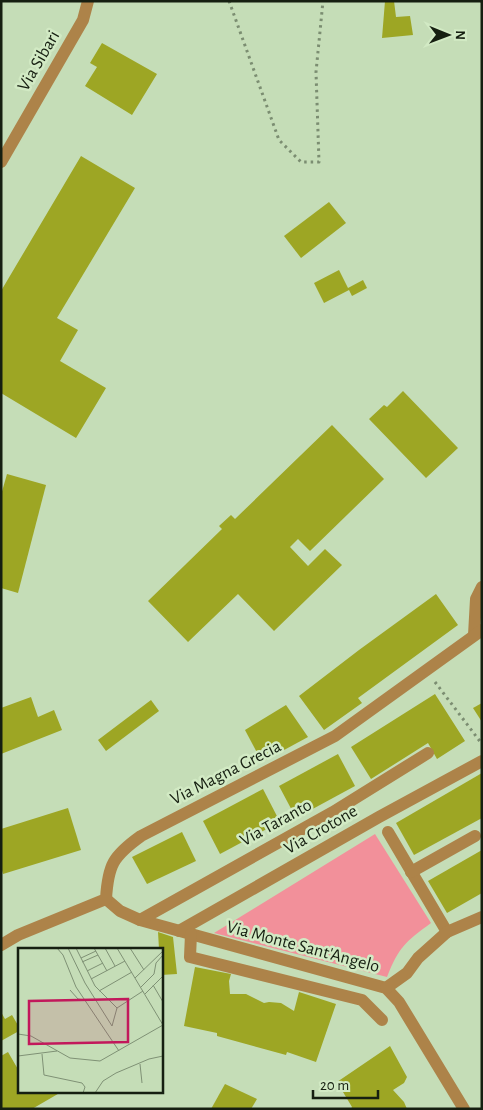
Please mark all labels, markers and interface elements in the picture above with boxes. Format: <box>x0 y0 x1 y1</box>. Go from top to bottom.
north arrow <box>423 10 473 60</box>
street label: Via Sibari <box>15 28 63 94</box>
text: N <box>453 30 467 40</box>
street label: Via Magna Grecia <box>168 737 284 809</box>
street label: Via Taranto <box>237 796 315 850</box>
street label: Via Crotone <box>281 802 361 858</box>
street label: Via Monte Sant'Angelo <box>224 918 382 976</box>
inset map <box>18 948 162 1092</box>
scale bar <box>313 1068 378 1100</box>
text: 20 m <box>320 1078 349 1093</box>

